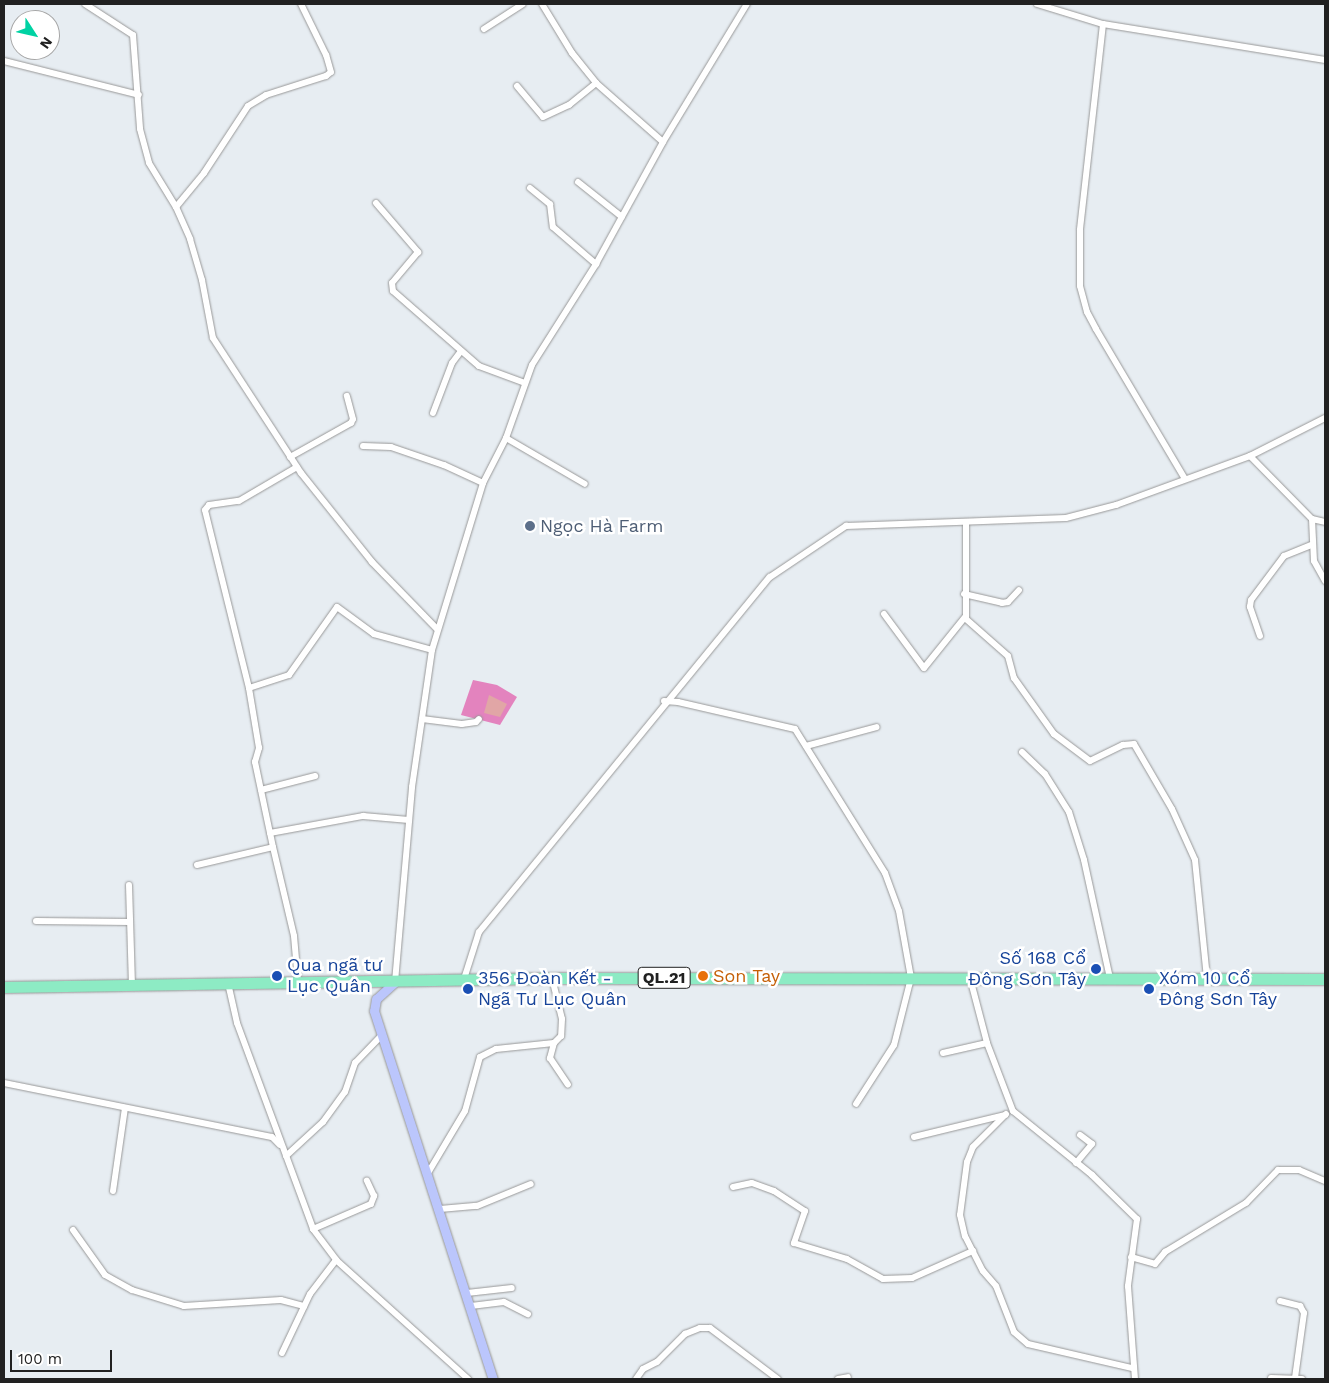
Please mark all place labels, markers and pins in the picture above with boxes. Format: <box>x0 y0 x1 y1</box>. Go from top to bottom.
place label: Ngọc Hà Farm <box>540 515 664 537</box>
marker: Ngọc Hà Farm <box>524 520 536 532</box>
place label: Số 168 Cổ Đông Sơn Tây <box>967 948 1086 991</box>
place label: Qua ngã tư Lục Quân <box>287 955 384 998</box>
marker: Số 168 Cổ Đông Sơn Tây <box>1090 963 1102 975</box>
place label: Son Tay <box>713 965 781 987</box>
place label: 356 Đoàn Kết - Ngã Tư Lục Quân <box>478 968 628 1011</box>
place label: Xóm 10 Cổ Đông Sơn Tây <box>1159 968 1278 1011</box>
marker: Qua ngã tư Lục Quân <box>271 970 283 982</box>
marker: Son Tay <box>697 970 709 982</box>
marker: 356 Đoàn Kết - Ngã Tư Lục Quân <box>462 983 474 995</box>
marker: Xóm 10 Cổ Đông Sơn Tây <box>1143 983 1155 995</box>

